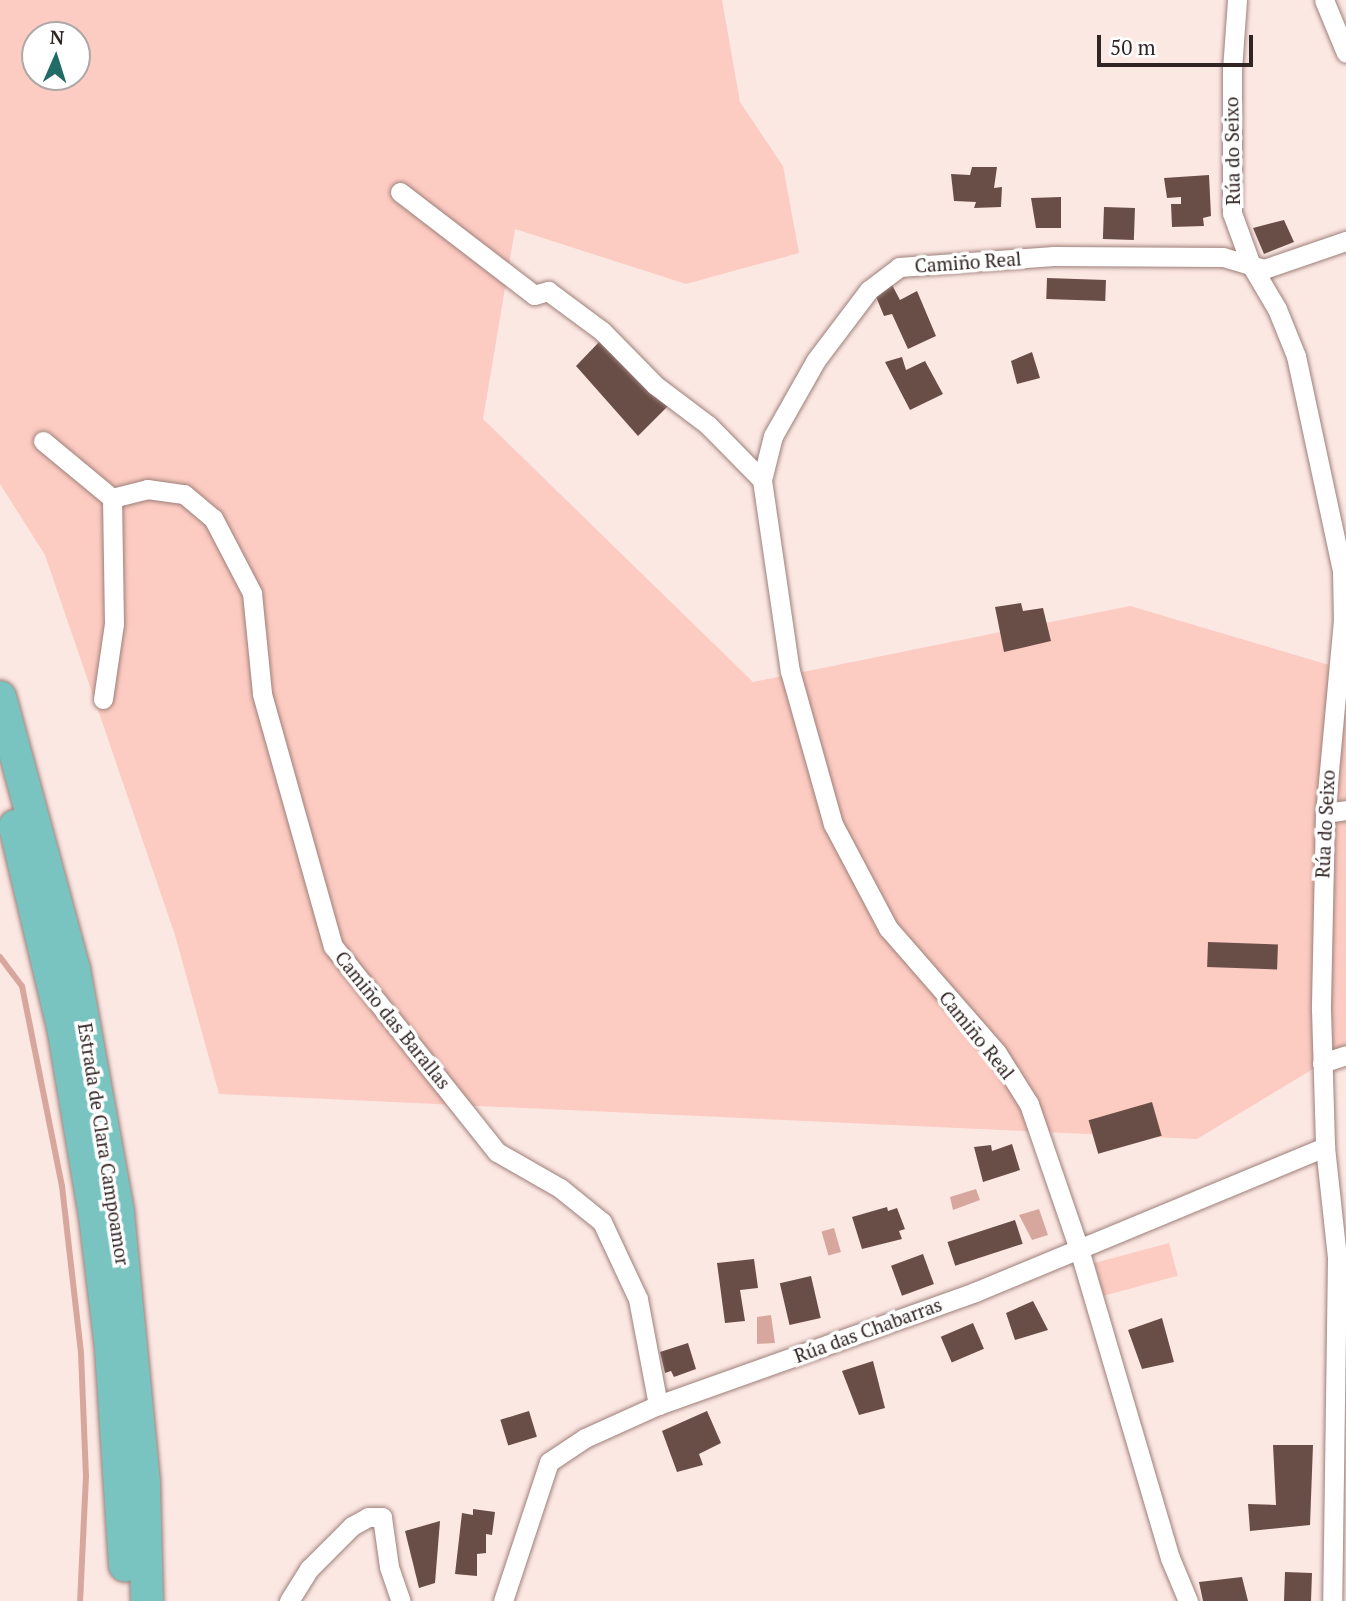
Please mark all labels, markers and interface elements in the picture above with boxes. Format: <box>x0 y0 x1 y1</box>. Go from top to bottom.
north arrow <box>21 21 91 91</box>
scale bar <box>1101 21 1257 65</box>
text: N <box>49 24 65 49</box>
text: 50 m <box>1110 33 1156 61</box>
street label: Rúa do Seixo <box>1220 97 1244 205</box>
street label: Camiño Real <box>914 247 1022 277</box>
street label: Rúa do Seixo <box>1311 769 1339 879</box>
street label: Camiño das Barallas <box>330 946 456 1094</box>
street label: Camiño Real <box>934 986 1020 1084</box>
street label: Estrada de Clara Campoamor <box>74 1021 134 1267</box>
street label: Rúa das Chabarras <box>791 1293 945 1367</box>

